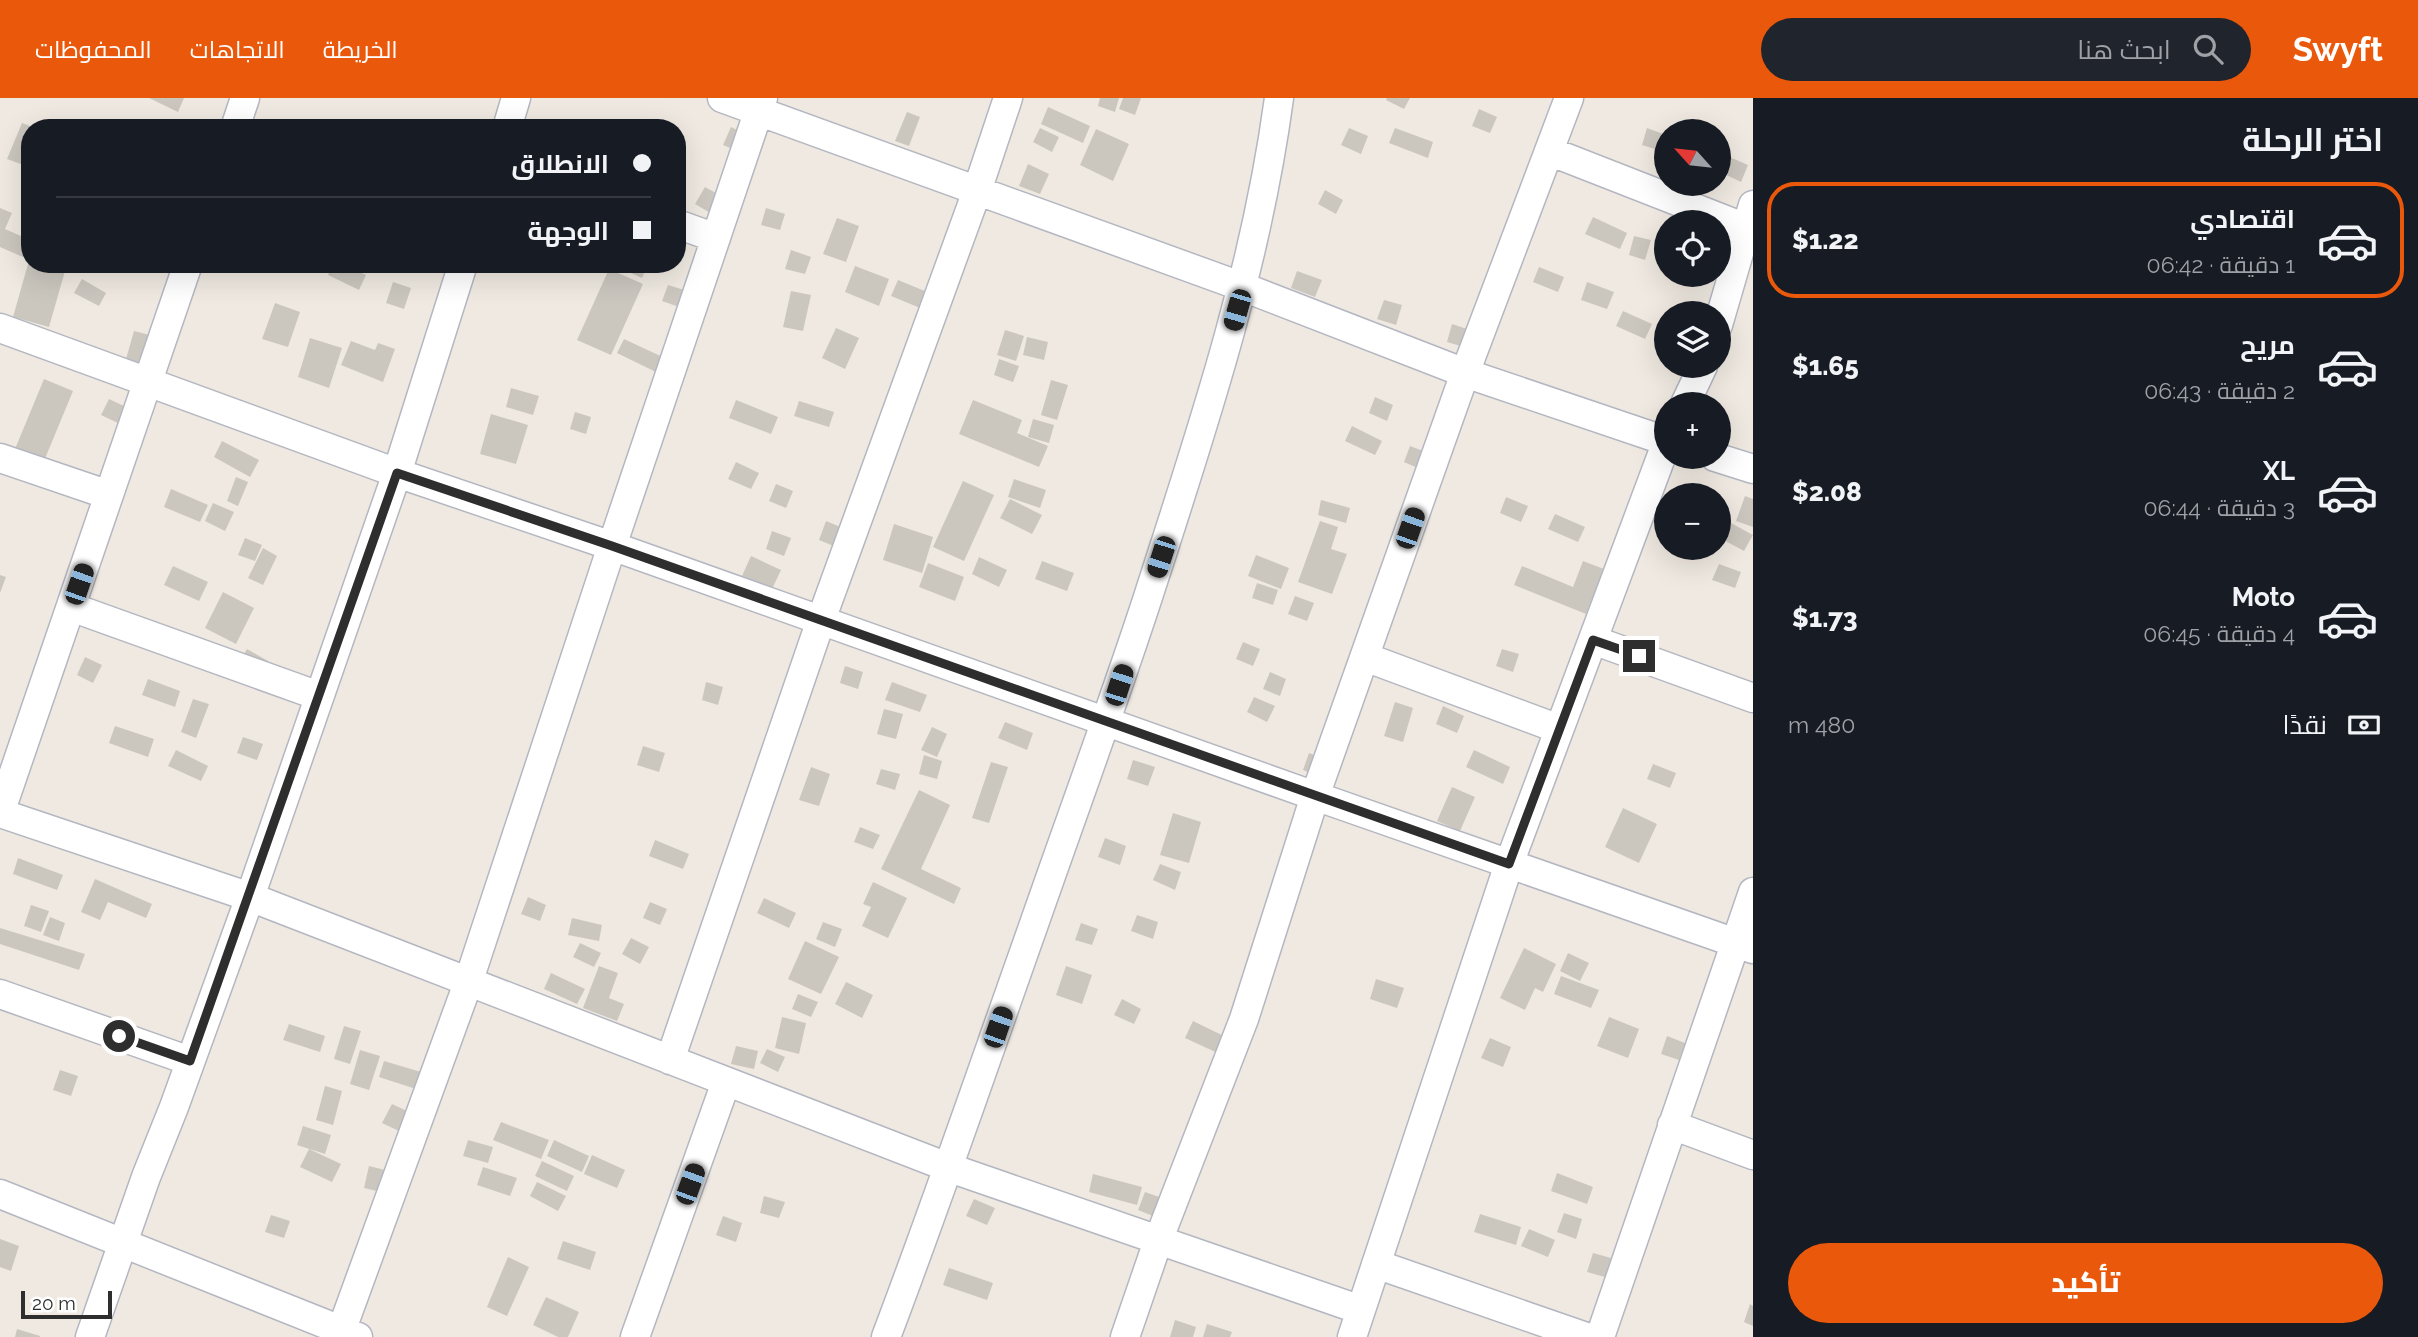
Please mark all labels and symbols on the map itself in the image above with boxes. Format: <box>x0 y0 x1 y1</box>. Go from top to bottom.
north arrow <box>1654 119 1731 196</box>
car <box>1222 287 1253 333</box>
car <box>1394 505 1427 551</box>
car <box>1145 534 1178 580</box>
car <box>63 561 96 607</box>
route end <box>1623 640 1655 672</box>
car <box>1103 662 1136 708</box>
car <box>982 1004 1015 1050</box>
route start <box>103 1020 135 1052</box>
car <box>673 1161 708 1207</box>
scale bar <box>21 1288 112 1320</box>

